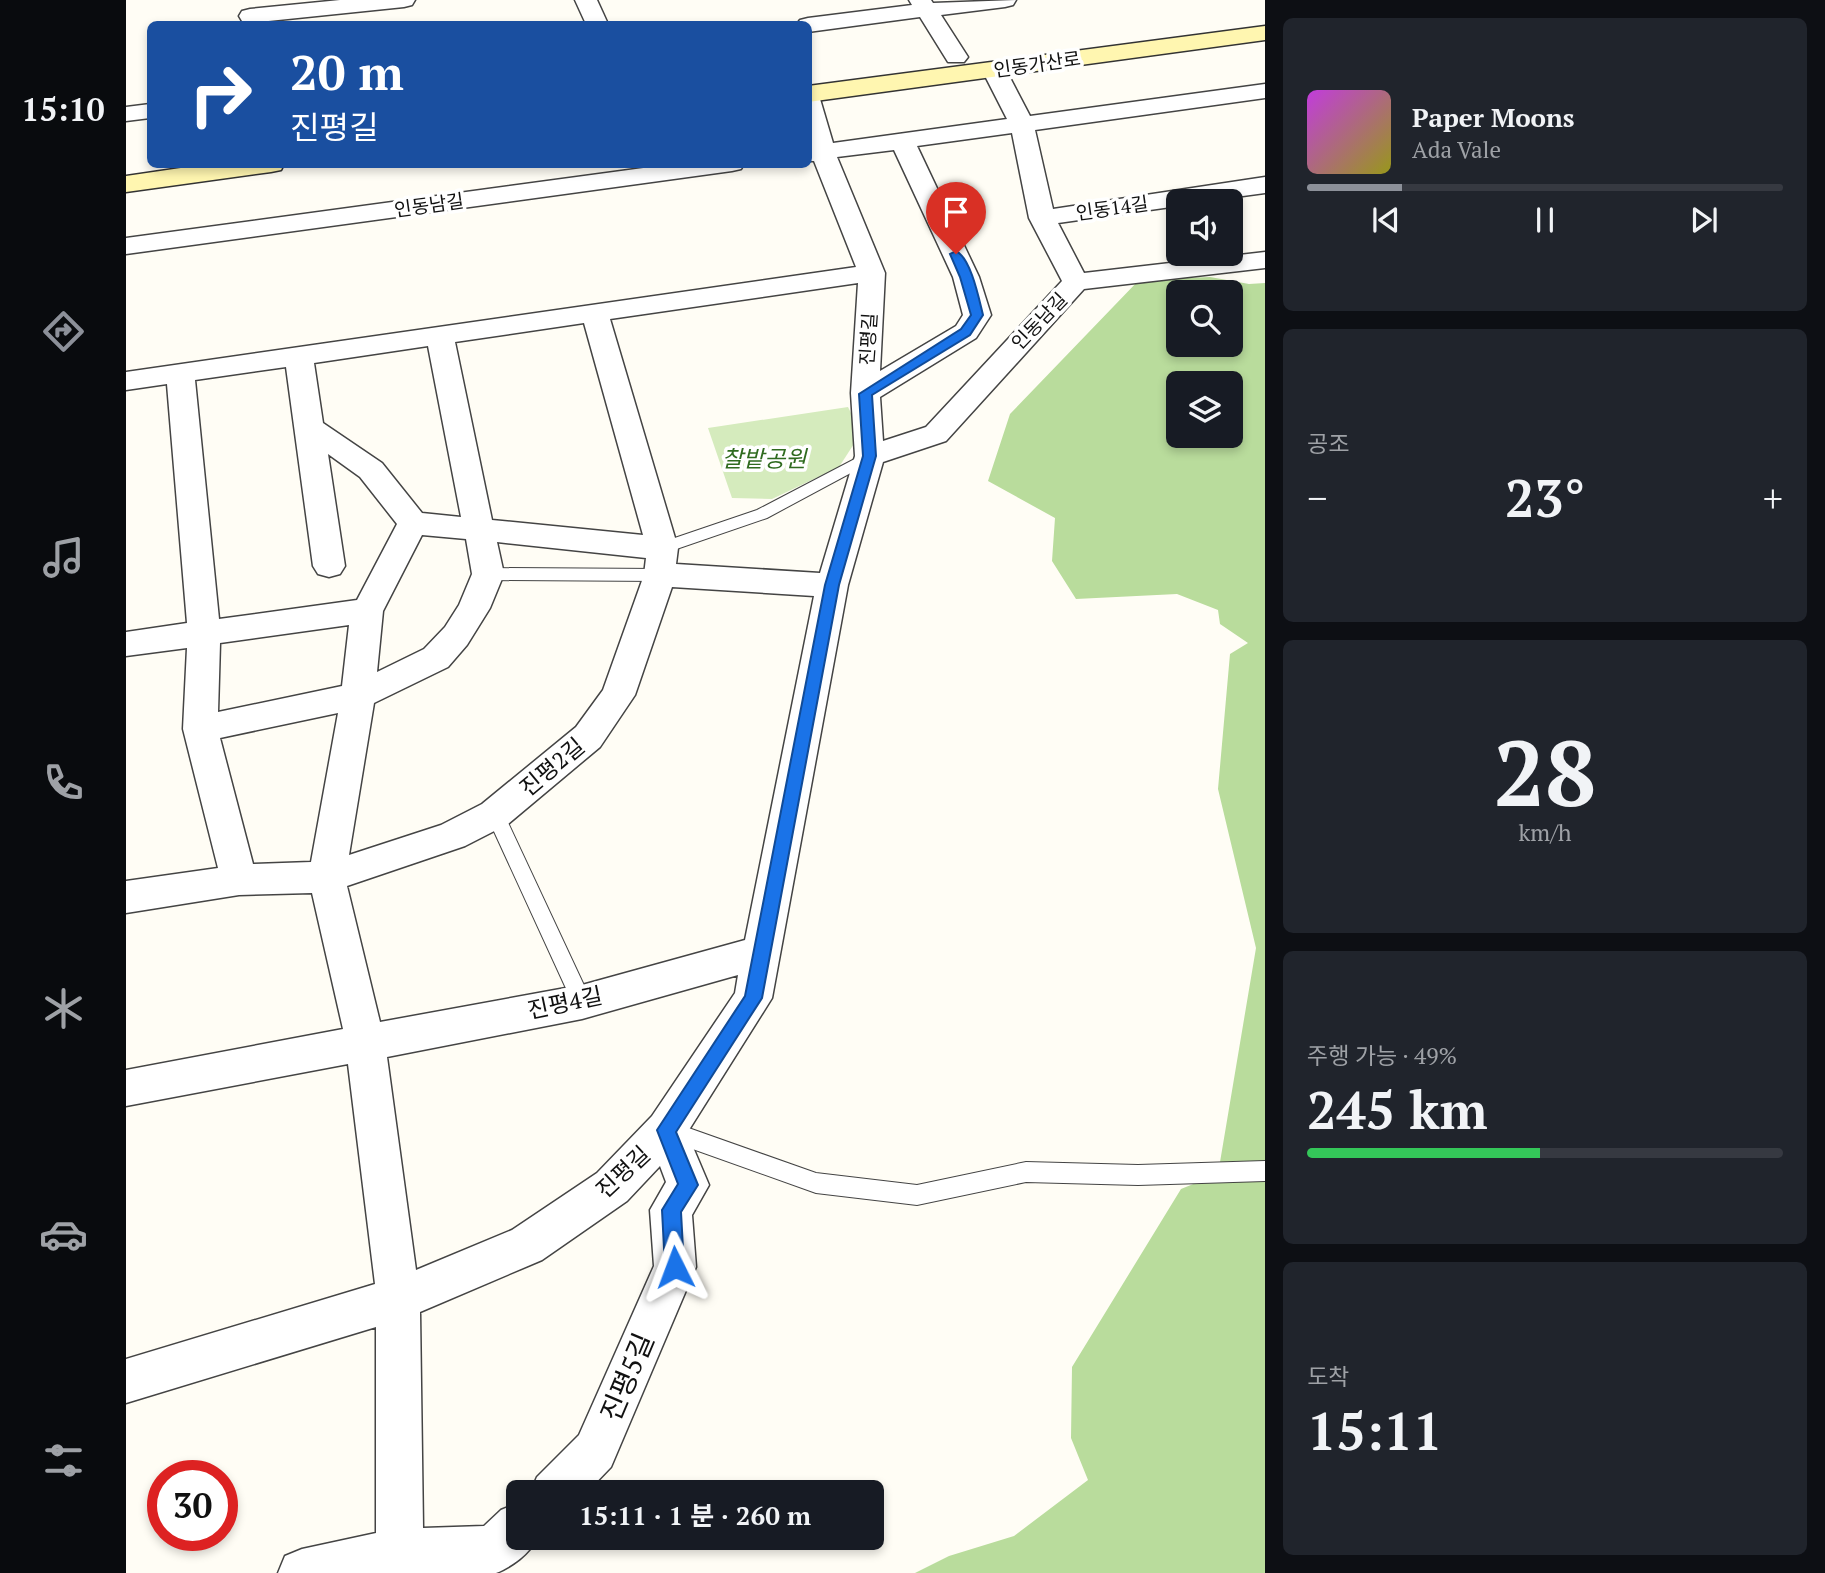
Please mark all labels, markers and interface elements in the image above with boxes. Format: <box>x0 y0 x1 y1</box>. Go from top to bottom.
text: 20 m <box>290 39 404 104</box>
street label: 인동가산로 <box>992 45 1082 82</box>
icon: right <box>175 49 266 140</box>
text: 15:10 <box>21 88 105 130</box>
text: Paper Moons <box>1412 100 1575 134</box>
text: 진평길 <box>290 106 378 148</box>
text: Ada Vale <box>1412 134 1501 165</box>
pin <box>926 182 986 254</box>
street label: 인동남길 <box>393 187 465 222</box>
map controls <box>1166 189 1243 448</box>
button: sound <box>1166 189 1243 266</box>
street label: 인동14길 <box>1074 190 1150 225</box>
icon: arrive <box>937 193 975 231</box>
icon: previous <box>1367 201 1405 239</box>
icon: pause <box>1526 201 1564 239</box>
icon: next <box>1685 201 1723 239</box>
button: search <box>1166 280 1243 357</box>
street label: 인동남길 <box>1005 287 1072 354</box>
icon: directions <box>39 307 88 356</box>
street label: 진평길 <box>853 312 882 366</box>
button: layers <box>1166 371 1243 448</box>
text: 공조 <box>1307 428 1349 459</box>
park label: 찰밭공원 <box>722 443 808 474</box>
text: 23° <box>1505 463 1585 532</box>
text: − <box>1307 473 1327 523</box>
text: + <box>1763 473 1783 523</box>
icon: music <box>39 533 88 582</box>
text: 28 <box>1494 711 1596 832</box>
street label: 진평2길 <box>513 730 591 803</box>
icon: phone <box>39 758 88 807</box>
text: km/h <box>1518 817 1572 848</box>
street label: 진평4길 <box>525 979 605 1026</box>
icon: climate <box>39 984 88 1033</box>
text: 주행 가능 · 49% <box>1307 1040 1457 1071</box>
text: 245 km <box>1307 1075 1488 1144</box>
street label: 진평길 <box>589 1139 656 1205</box>
icon: car <box>39 1210 88 1259</box>
position arrow <box>638 1230 712 1304</box>
street label: 진평5길 <box>591 1327 662 1426</box>
text: 도착 <box>1307 1361 1349 1392</box>
text: 15:11 <box>1307 1396 1442 1465</box>
icon: filters <box>39 1436 88 1485</box>
speed limit sign: 30 <box>147 1460 238 1551</box>
text: 15:11 · 1 분 · 260 m <box>579 1498 811 1532</box>

